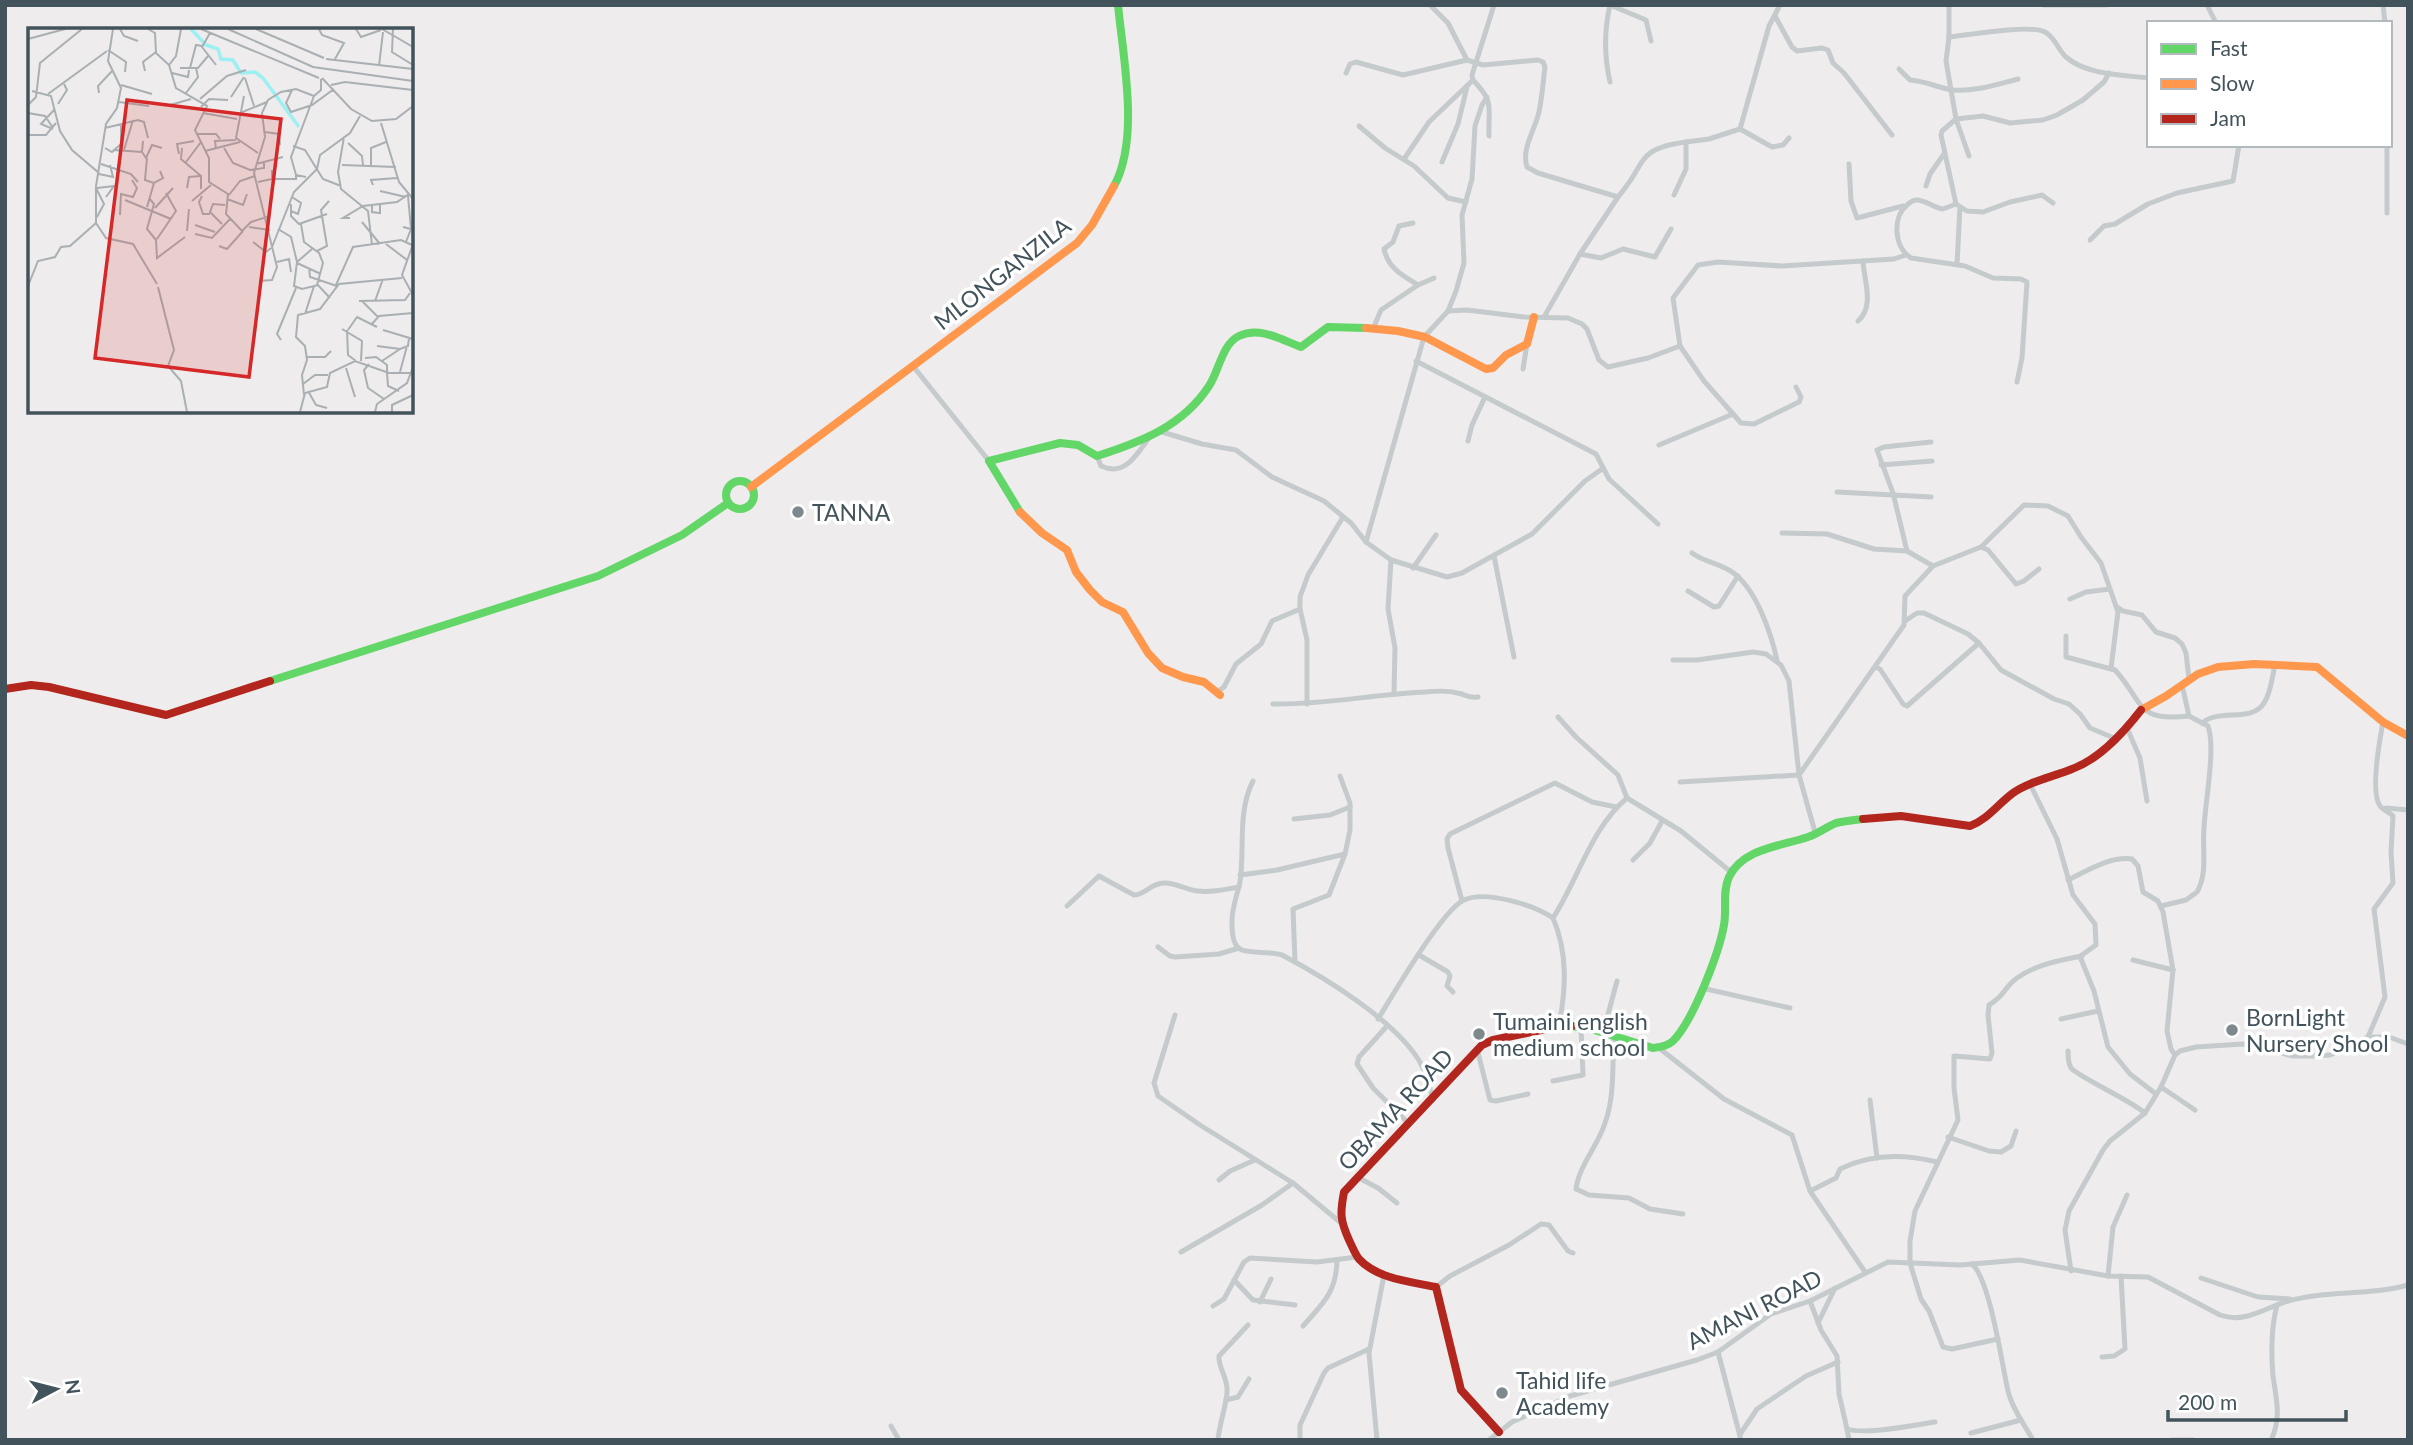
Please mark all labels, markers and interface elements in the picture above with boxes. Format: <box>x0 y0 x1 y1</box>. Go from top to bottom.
legend <box>2147 21 2392 147</box>
inset map <box>28 28 413 413</box>
text: Fast <box>2210 35 2248 60</box>
text: Slow <box>2210 70 2255 95</box>
text: Jam <box>2210 105 2246 130</box>
street label: MLONGANZILA <box>928 211 1076 335</box>
place label: TANNA <box>812 498 891 526</box>
marker: TANNA <box>790 504 806 520</box>
place label: BornLight Nursery Shool <box>2246 1003 2389 1057</box>
place label: Tumaini english medium school <box>1493 1007 1648 1061</box>
marker: BornLight Nursery Shool <box>2224 1022 2240 1038</box>
marker: Tumaini english medium school <box>1471 1026 1487 1042</box>
street label: OBAMA ROAD <box>1332 1042 1458 1176</box>
street label: AMANI ROAD <box>1682 1263 1826 1355</box>
north arrow <box>21 1354 91 1424</box>
place label: Tahid life Academy <box>1516 1366 1609 1420</box>
text: N <box>61 1378 86 1396</box>
scale bar <box>2168 1378 2346 1422</box>
marker: Tahid life Academy <box>1494 1385 1510 1401</box>
text: 200 m <box>2178 1389 2237 1414</box>

